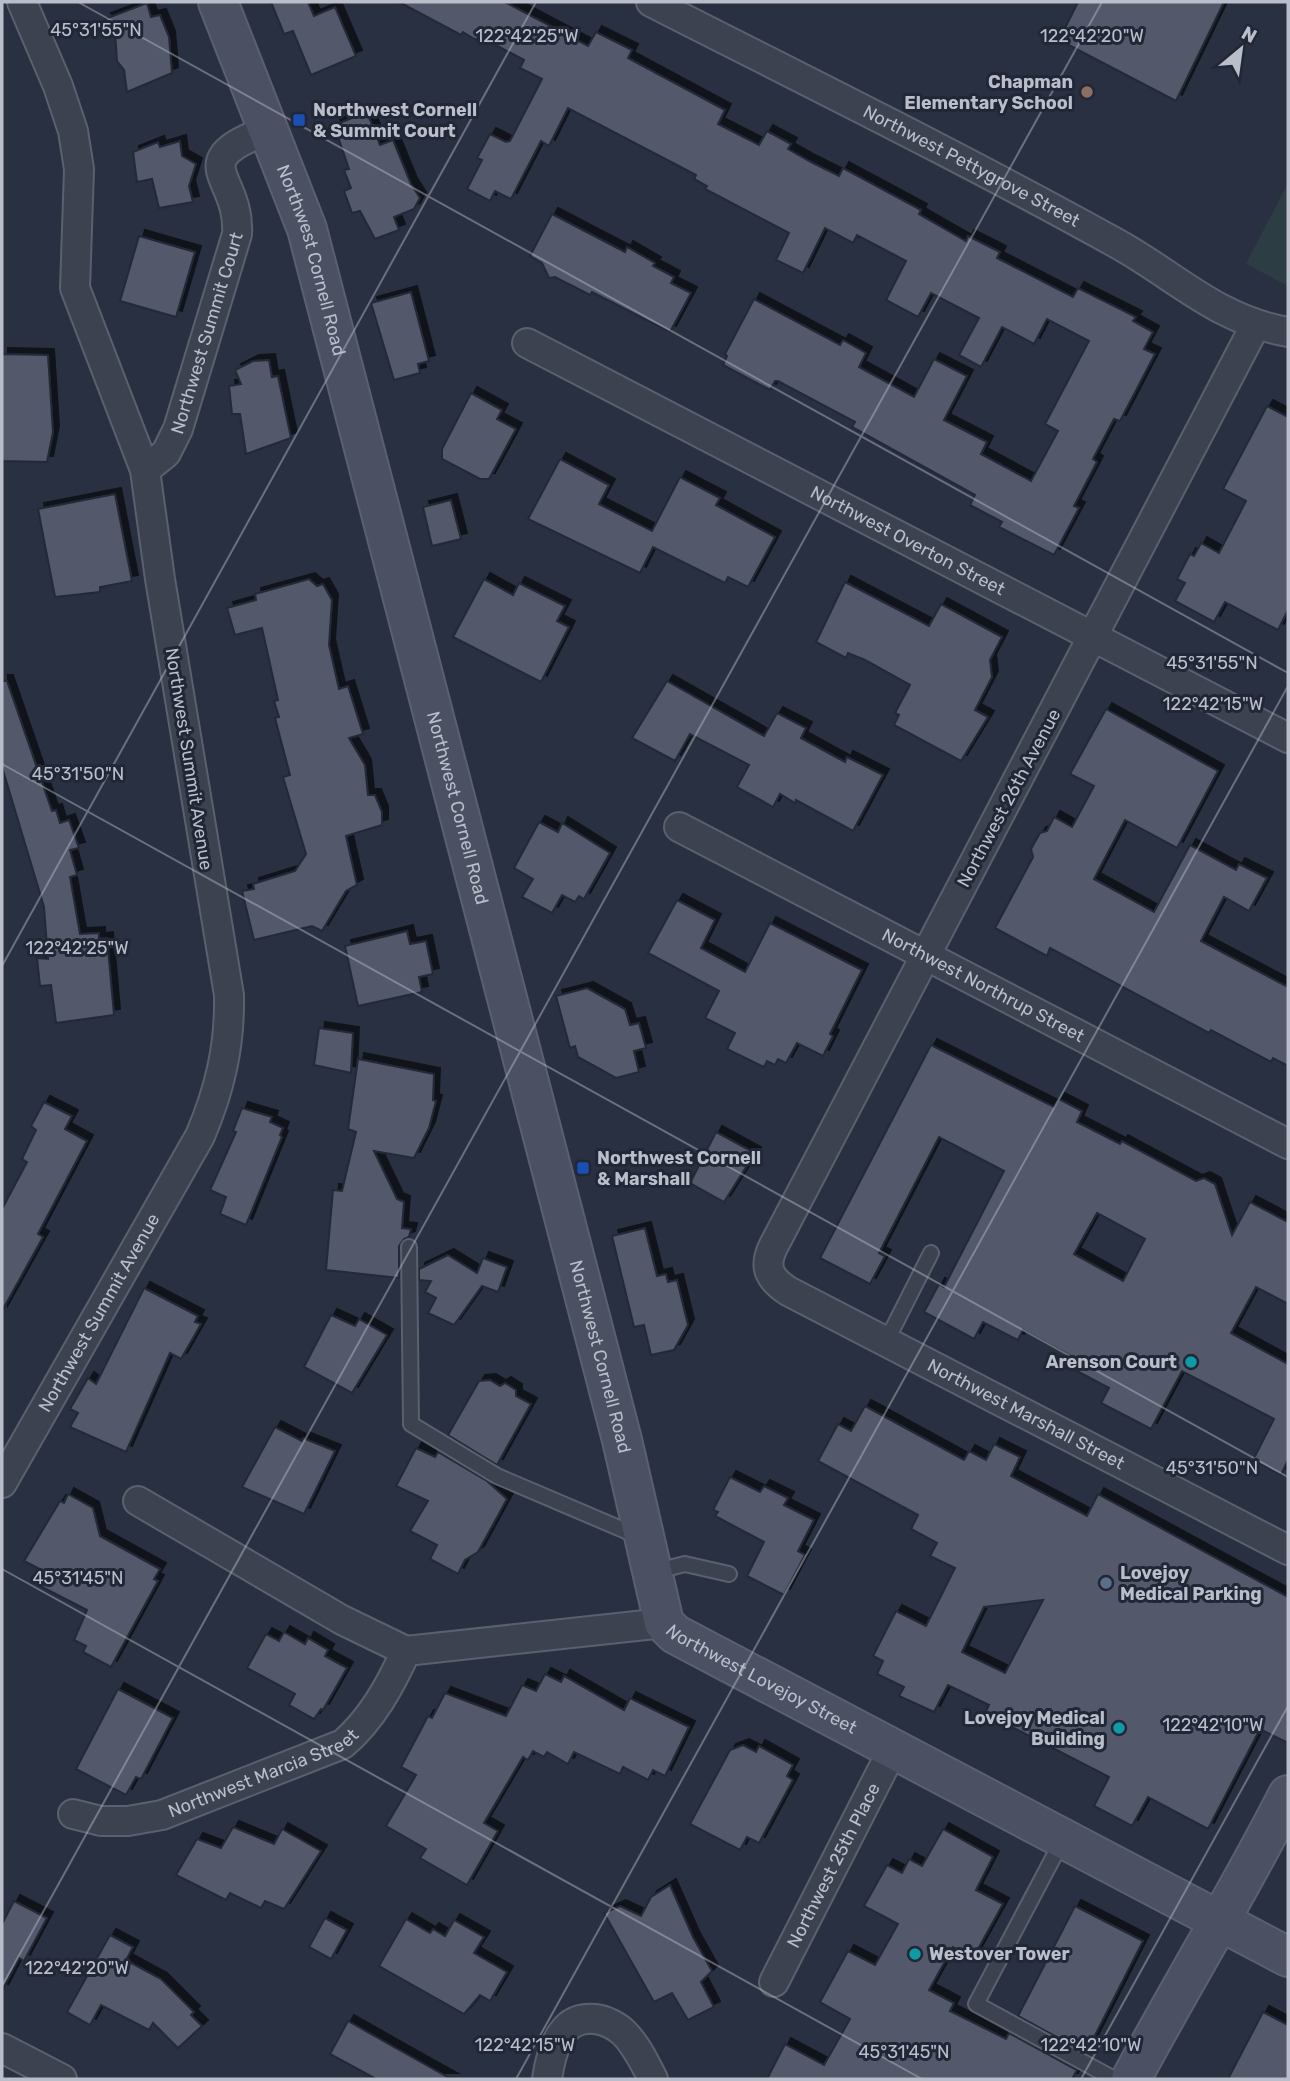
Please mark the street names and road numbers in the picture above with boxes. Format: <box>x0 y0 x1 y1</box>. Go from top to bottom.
street label: Northwest Pettygrove Street <box>859 100 1084 232</box>
street label: Northwest Cornell Road <box>272 162 350 358</box>
street label: Northwest Summit Court <box>166 230 248 437</box>
street label: Northwest Overton Street <box>807 481 1009 600</box>
street label: Northwest Summit Avenue <box>161 646 217 872</box>
street label: Northwest 26th Avenue <box>953 705 1065 891</box>
street label: Northwest Cornell Road <box>422 709 493 907</box>
street label: Northwest Northrup Street <box>878 924 1088 1047</box>
street label: Northwest Summit Avenue <box>34 1210 164 1416</box>
street label: Northwest Cornell Road <box>565 1258 636 1455</box>
street label: Northwest Marshall Street <box>924 1354 1128 1474</box>
street label: Northwest Lovejoy Street <box>661 1620 861 1739</box>
street label: Northwest Marcia Street <box>165 1724 363 1822</box>
street label: Northwest 25th Place <box>782 1779 885 1951</box>

